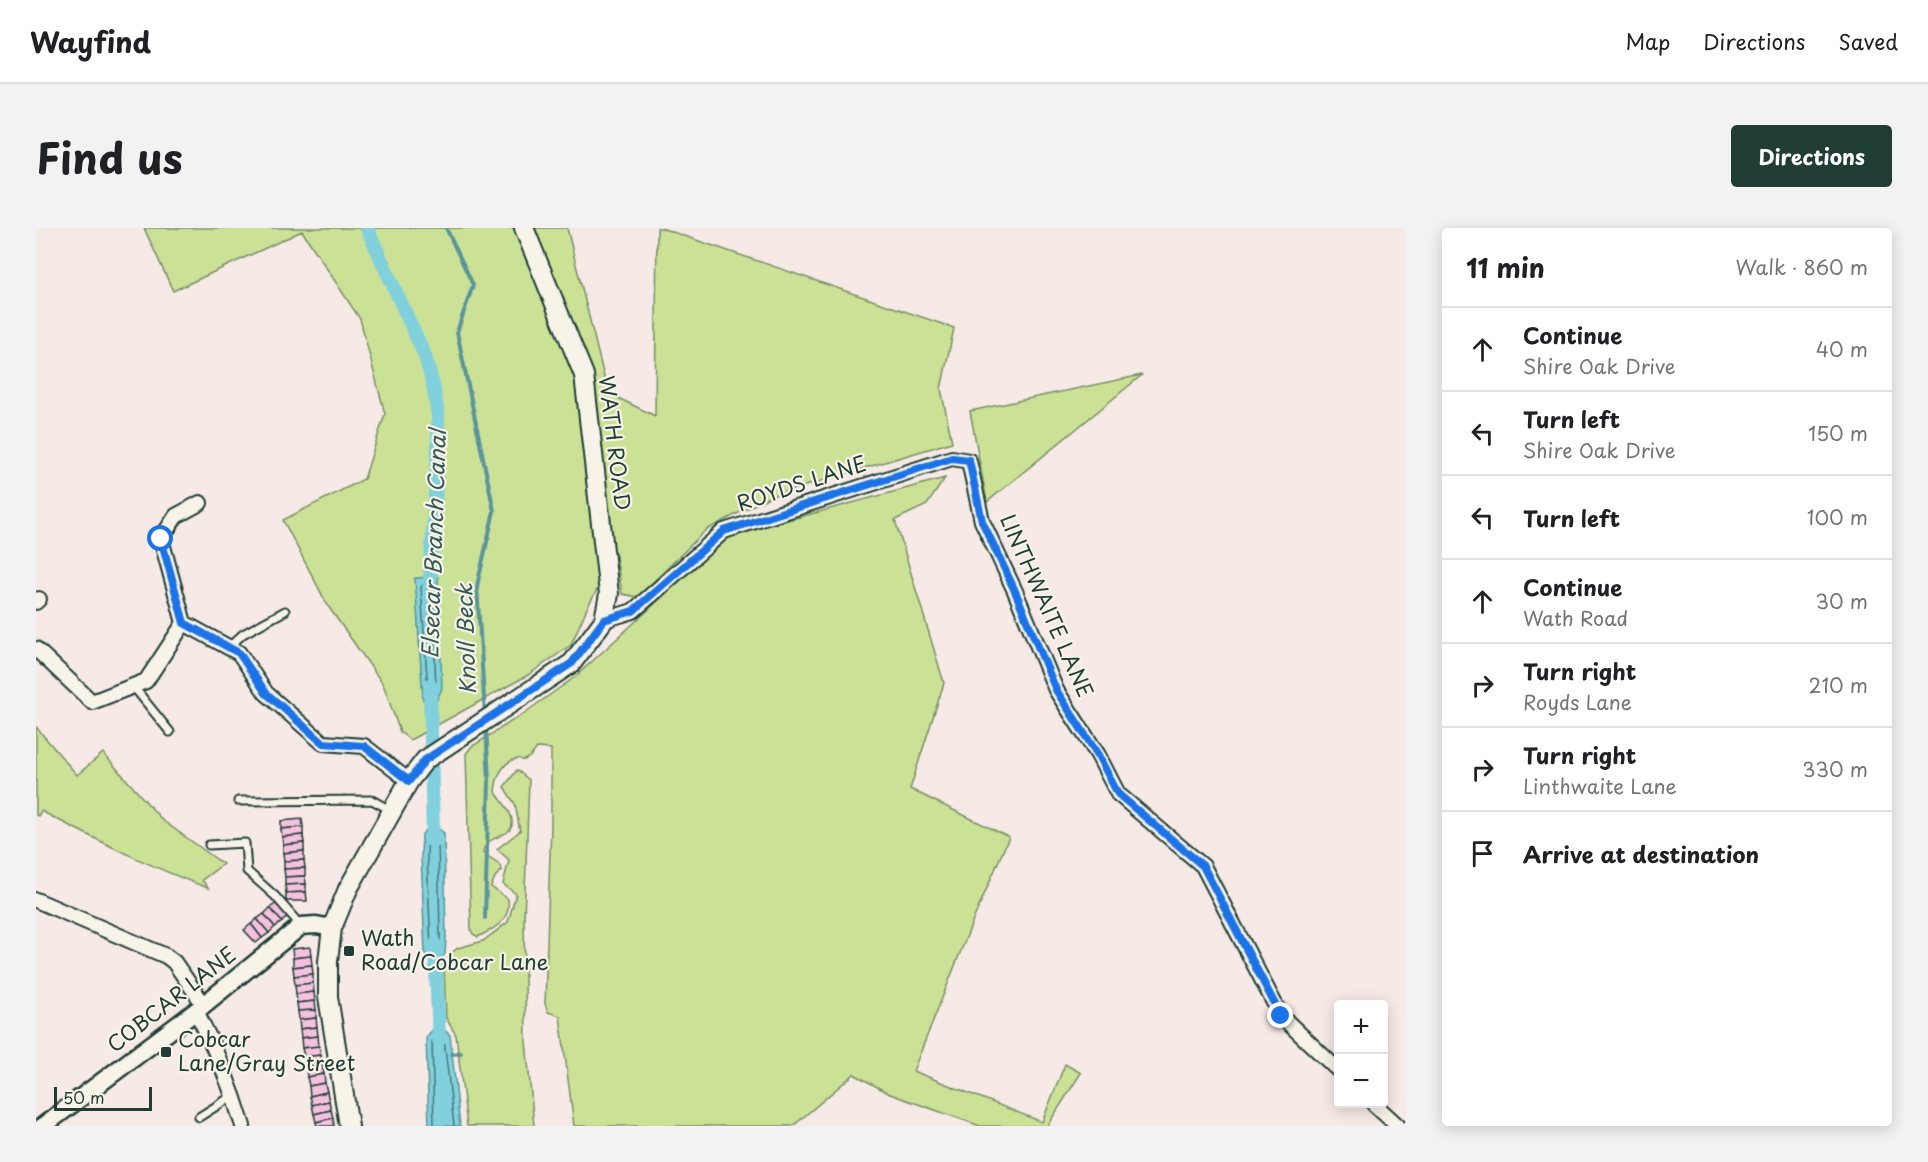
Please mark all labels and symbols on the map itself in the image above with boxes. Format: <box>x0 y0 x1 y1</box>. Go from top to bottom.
street label: WATH ROAD <box>592 374 640 512</box>
water label: Elsecar Branch Canal <box>412 426 453 659</box>
street label: ROYDS LANE <box>732 446 870 518</box>
street label: LINTHWAITE LANE <box>993 508 1103 702</box>
route start <box>147 525 173 551</box>
water label: Knoll Beck <box>446 581 483 695</box>
place label: Wath Road/Cobcar Lane <box>361 921 549 977</box>
street label: COBCAR LANE <box>99 938 242 1059</box>
marker: Wath Road/Cobcar Lane <box>342 944 356 958</box>
route end <box>1267 1002 1293 1028</box>
place label: Cobcar Lane/Gray Street <box>178 1022 355 1078</box>
marker: Cobcar Lane/Gray Street <box>159 1045 173 1059</box>
scale bar <box>54 1084 152 1112</box>

